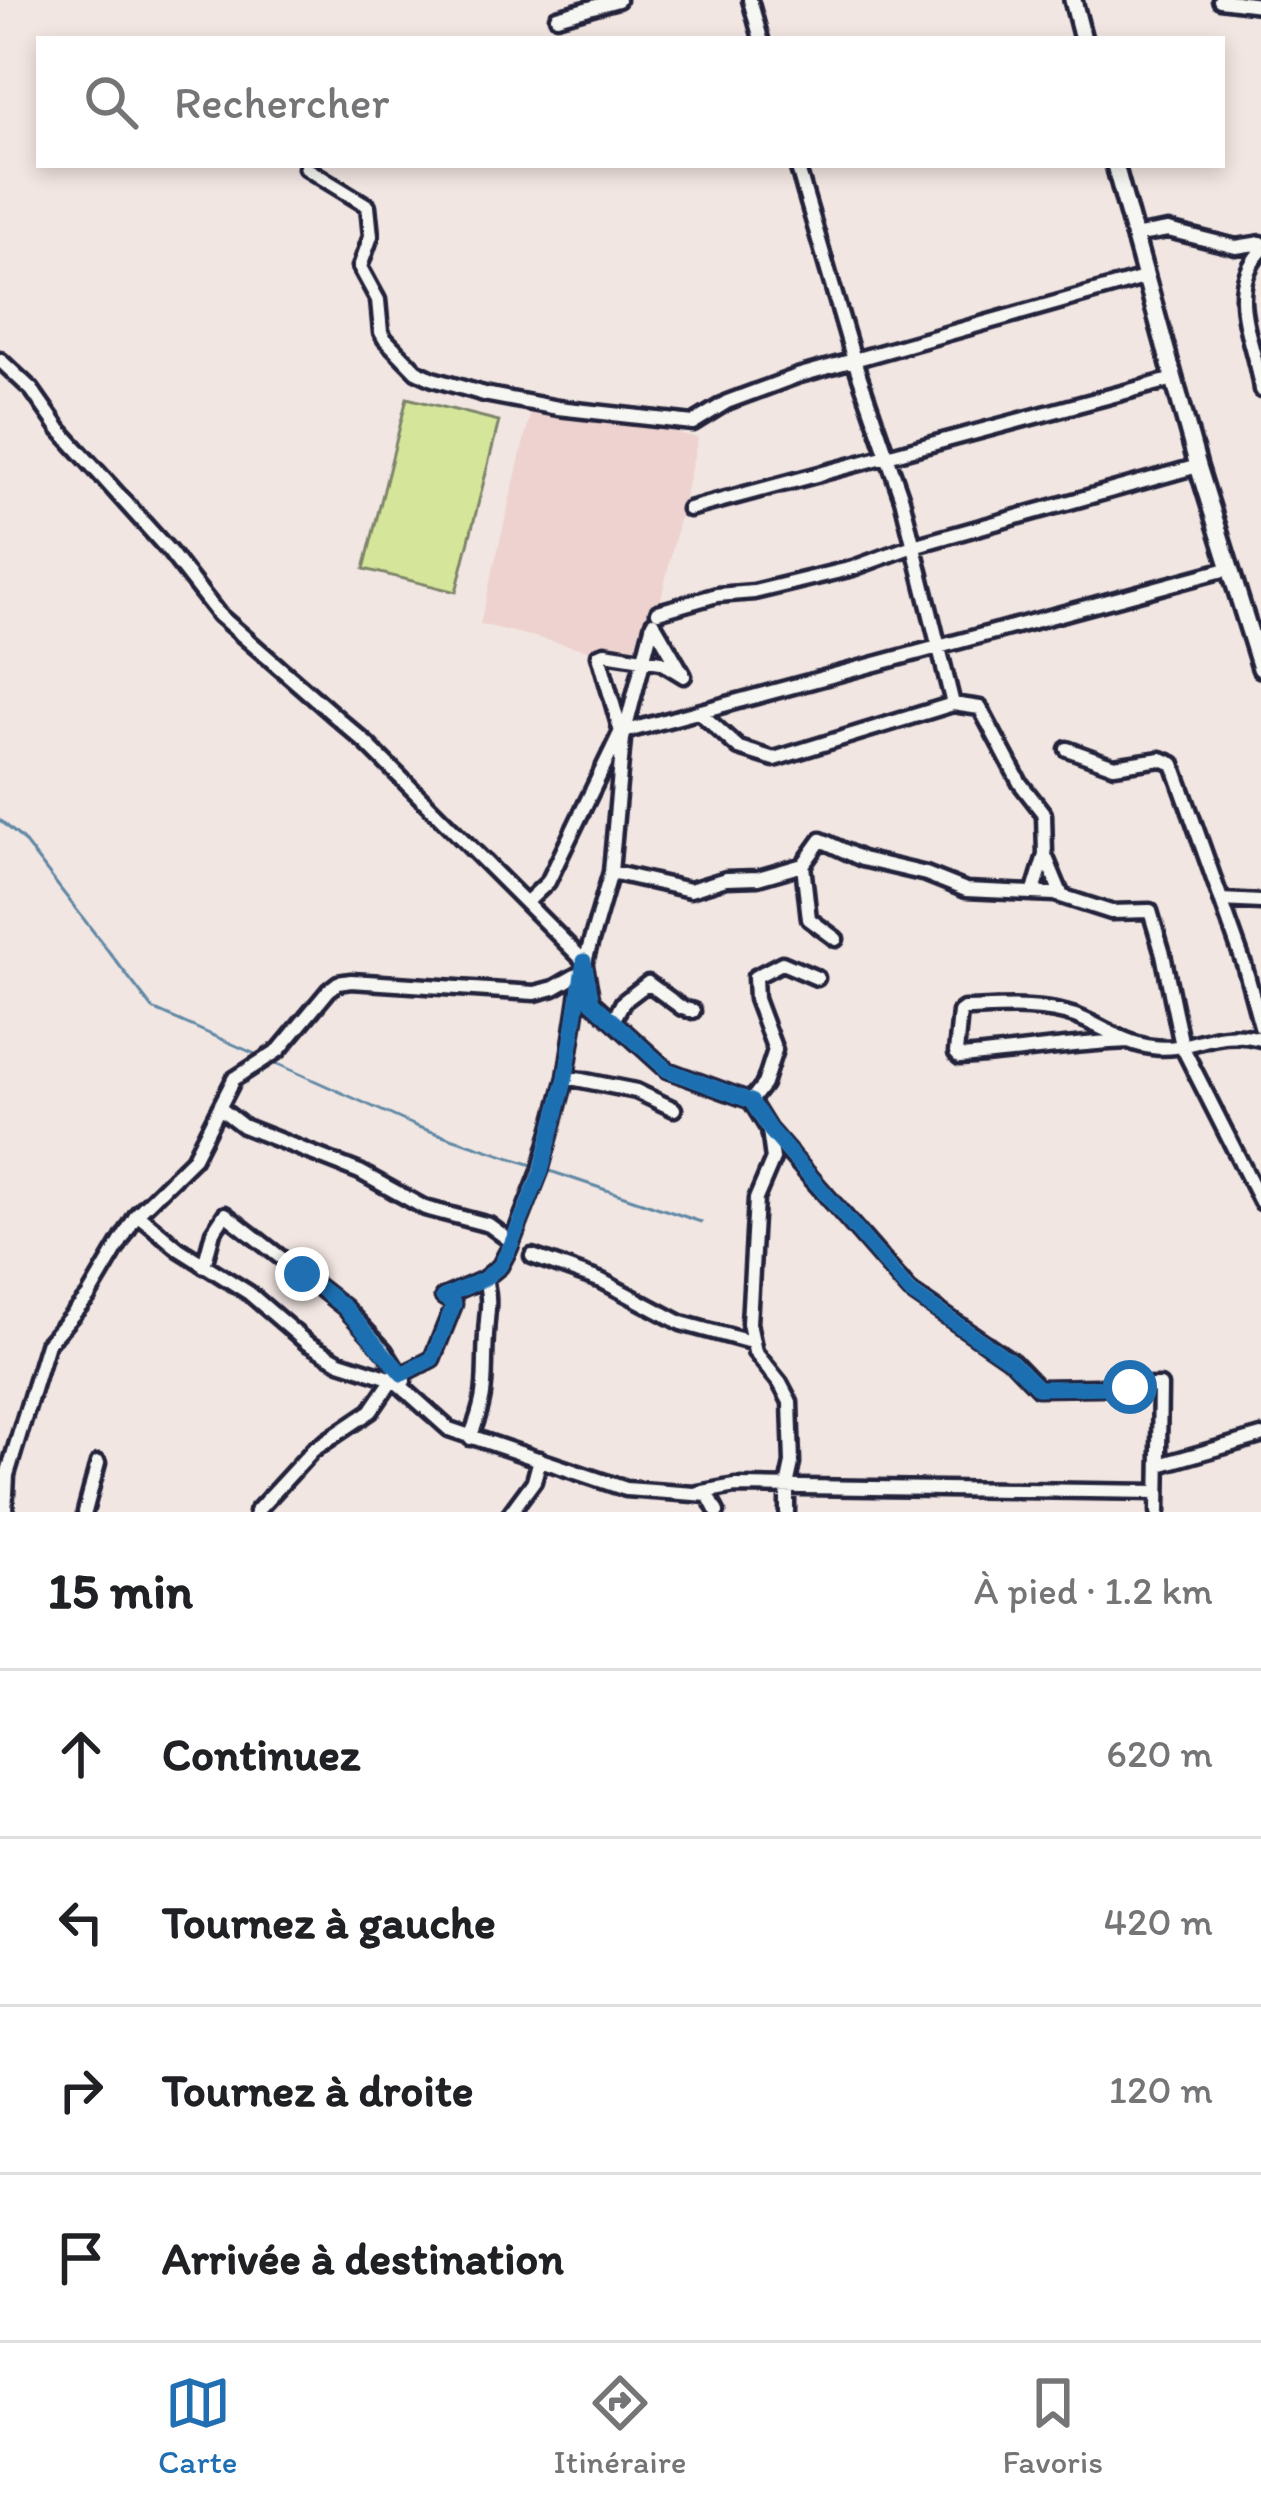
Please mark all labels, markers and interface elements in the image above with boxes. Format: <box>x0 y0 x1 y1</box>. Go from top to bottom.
search box <box>36 36 1225 168</box>
icon: search <box>78 69 144 135</box>
text: Rechercher <box>174 75 389 129</box>
route end <box>275 1247 329 1301</box>
route start <box>1103 1360 1157 1414</box>
text: 15 min <box>48 1560 193 1621</box>
text: À pied · 1.2 km <box>974 1567 1213 1614</box>
icon: ahead <box>48 1721 114 1787</box>
text: Continuez <box>162 1727 360 1781</box>
text: 620 m <box>1106 1730 1213 1777</box>
icon: left <box>48 1889 114 1955</box>
text: Tournez à gauche <box>162 1895 496 1949</box>
text: 420 m <box>1103 1898 1213 1945</box>
icon: right <box>48 2057 114 2123</box>
text: Tournez à droite <box>162 2063 474 2117</box>
text: 120 m <box>1109 2066 1213 2113</box>
icon: arrive <box>48 2225 114 2291</box>
text: Arrivée à destination <box>162 2231 564 2285</box>
tab: Carte <box>158 2370 238 2481</box>
tab: Itinéraire <box>553 2370 687 2481</box>
tab: Favoris <box>1002 2370 1103 2481</box>

